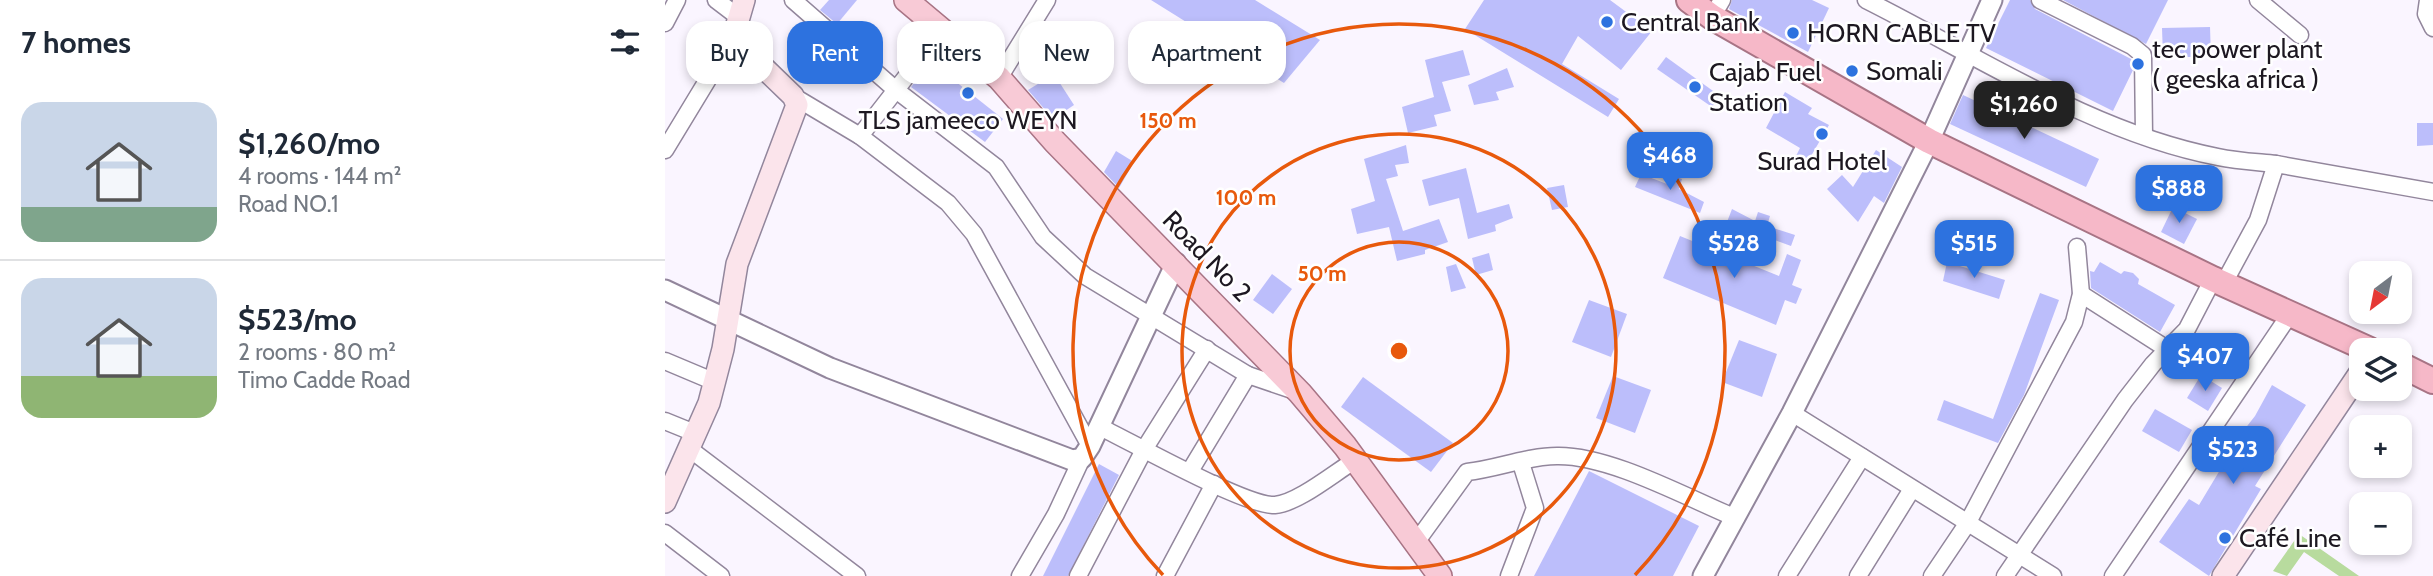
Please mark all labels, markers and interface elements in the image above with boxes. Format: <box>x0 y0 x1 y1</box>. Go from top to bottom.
place label: Central Bank <box>1621 6 1760 38</box>
marker: Central Bank <box>1599 14 1615 30</box>
place label: HORN CABLE TV <box>1807 17 1996 49</box>
chip: Buy <box>686 21 773 84</box>
chip: Rent <box>787 21 883 84</box>
chip: Filters <box>897 21 1005 84</box>
chip: New <box>1019 21 1114 84</box>
chip: Apartment <box>1128 21 1286 84</box>
icon: filters <box>606 23 644 61</box>
text: 7 homes <box>21 24 131 61</box>
marker: HORN CABLE TV <box>1785 25 1801 41</box>
place label: tec power plant ( geeska africa ) <box>2152 33 2323 95</box>
place label: Somali <box>1866 55 1942 87</box>
place label: Cajab Fuel Station <box>1709 56 1821 118</box>
marker: tec power plant ( geeska africa ) <box>2130 56 2146 72</box>
marker: Somali <box>1844 63 1860 79</box>
marker: Cajab Fuel Station <box>1687 79 1703 95</box>
pin: $1,260 <box>1967 82 2081 141</box>
marker: TLS jameeco WEYN <box>960 85 976 101</box>
text: $1,260 <box>1990 90 2058 118</box>
place label: TLS jameeco WEYN <box>858 104 1078 136</box>
text: 150 m <box>1140 108 1196 133</box>
text: $1,260/mo <box>238 125 380 162</box>
marker: Surad Hotel <box>1814 126 1830 142</box>
icon: home <box>77 130 161 214</box>
pin: $468 <box>1629 132 1711 192</box>
text: $468 <box>1643 141 1697 169</box>
place label: Surad Hotel <box>1757 145 1887 177</box>
text: 4 rooms · 144 m² <box>238 162 401 190</box>
pin: $888 <box>2138 166 2220 225</box>
text: $888 <box>2151 174 2207 202</box>
text: 100 m <box>1216 185 1276 210</box>
text: Road NO.1 <box>238 190 339 218</box>
street label: Road No 2 <box>1156 204 1258 308</box>
pin: $528 <box>1693 220 1775 280</box>
pin: $515 <box>1933 220 2015 280</box>
text: $528 <box>1708 229 1760 257</box>
text: $515 <box>1951 229 1997 257</box>
text: 50 m <box>1297 261 1347 286</box>
north arrow <box>2349 261 2411 324</box>
map controls <box>2349 261 2412 555</box>
text: $523/mo <box>238 301 357 338</box>
icon: home <box>77 306 161 390</box>
pin: $407 <box>2164 334 2246 393</box>
text: 2 rooms · 80 m² <box>238 338 396 366</box>
button: layers <box>2349 338 2412 401</box>
centre of rings <box>1387 339 1411 363</box>
text: $407 <box>2177 342 2233 370</box>
text: Timo Cadde Road <box>238 366 411 394</box>
button: + <box>2349 415 2412 478</box>
pin: $523 <box>2192 426 2274 486</box>
text: $523 <box>2208 435 2258 463</box>
button: − <box>2349 492 2412 555</box>
place label: Café Line <box>2239 522 2341 554</box>
marker: Café Line <box>2217 530 2233 546</box>

